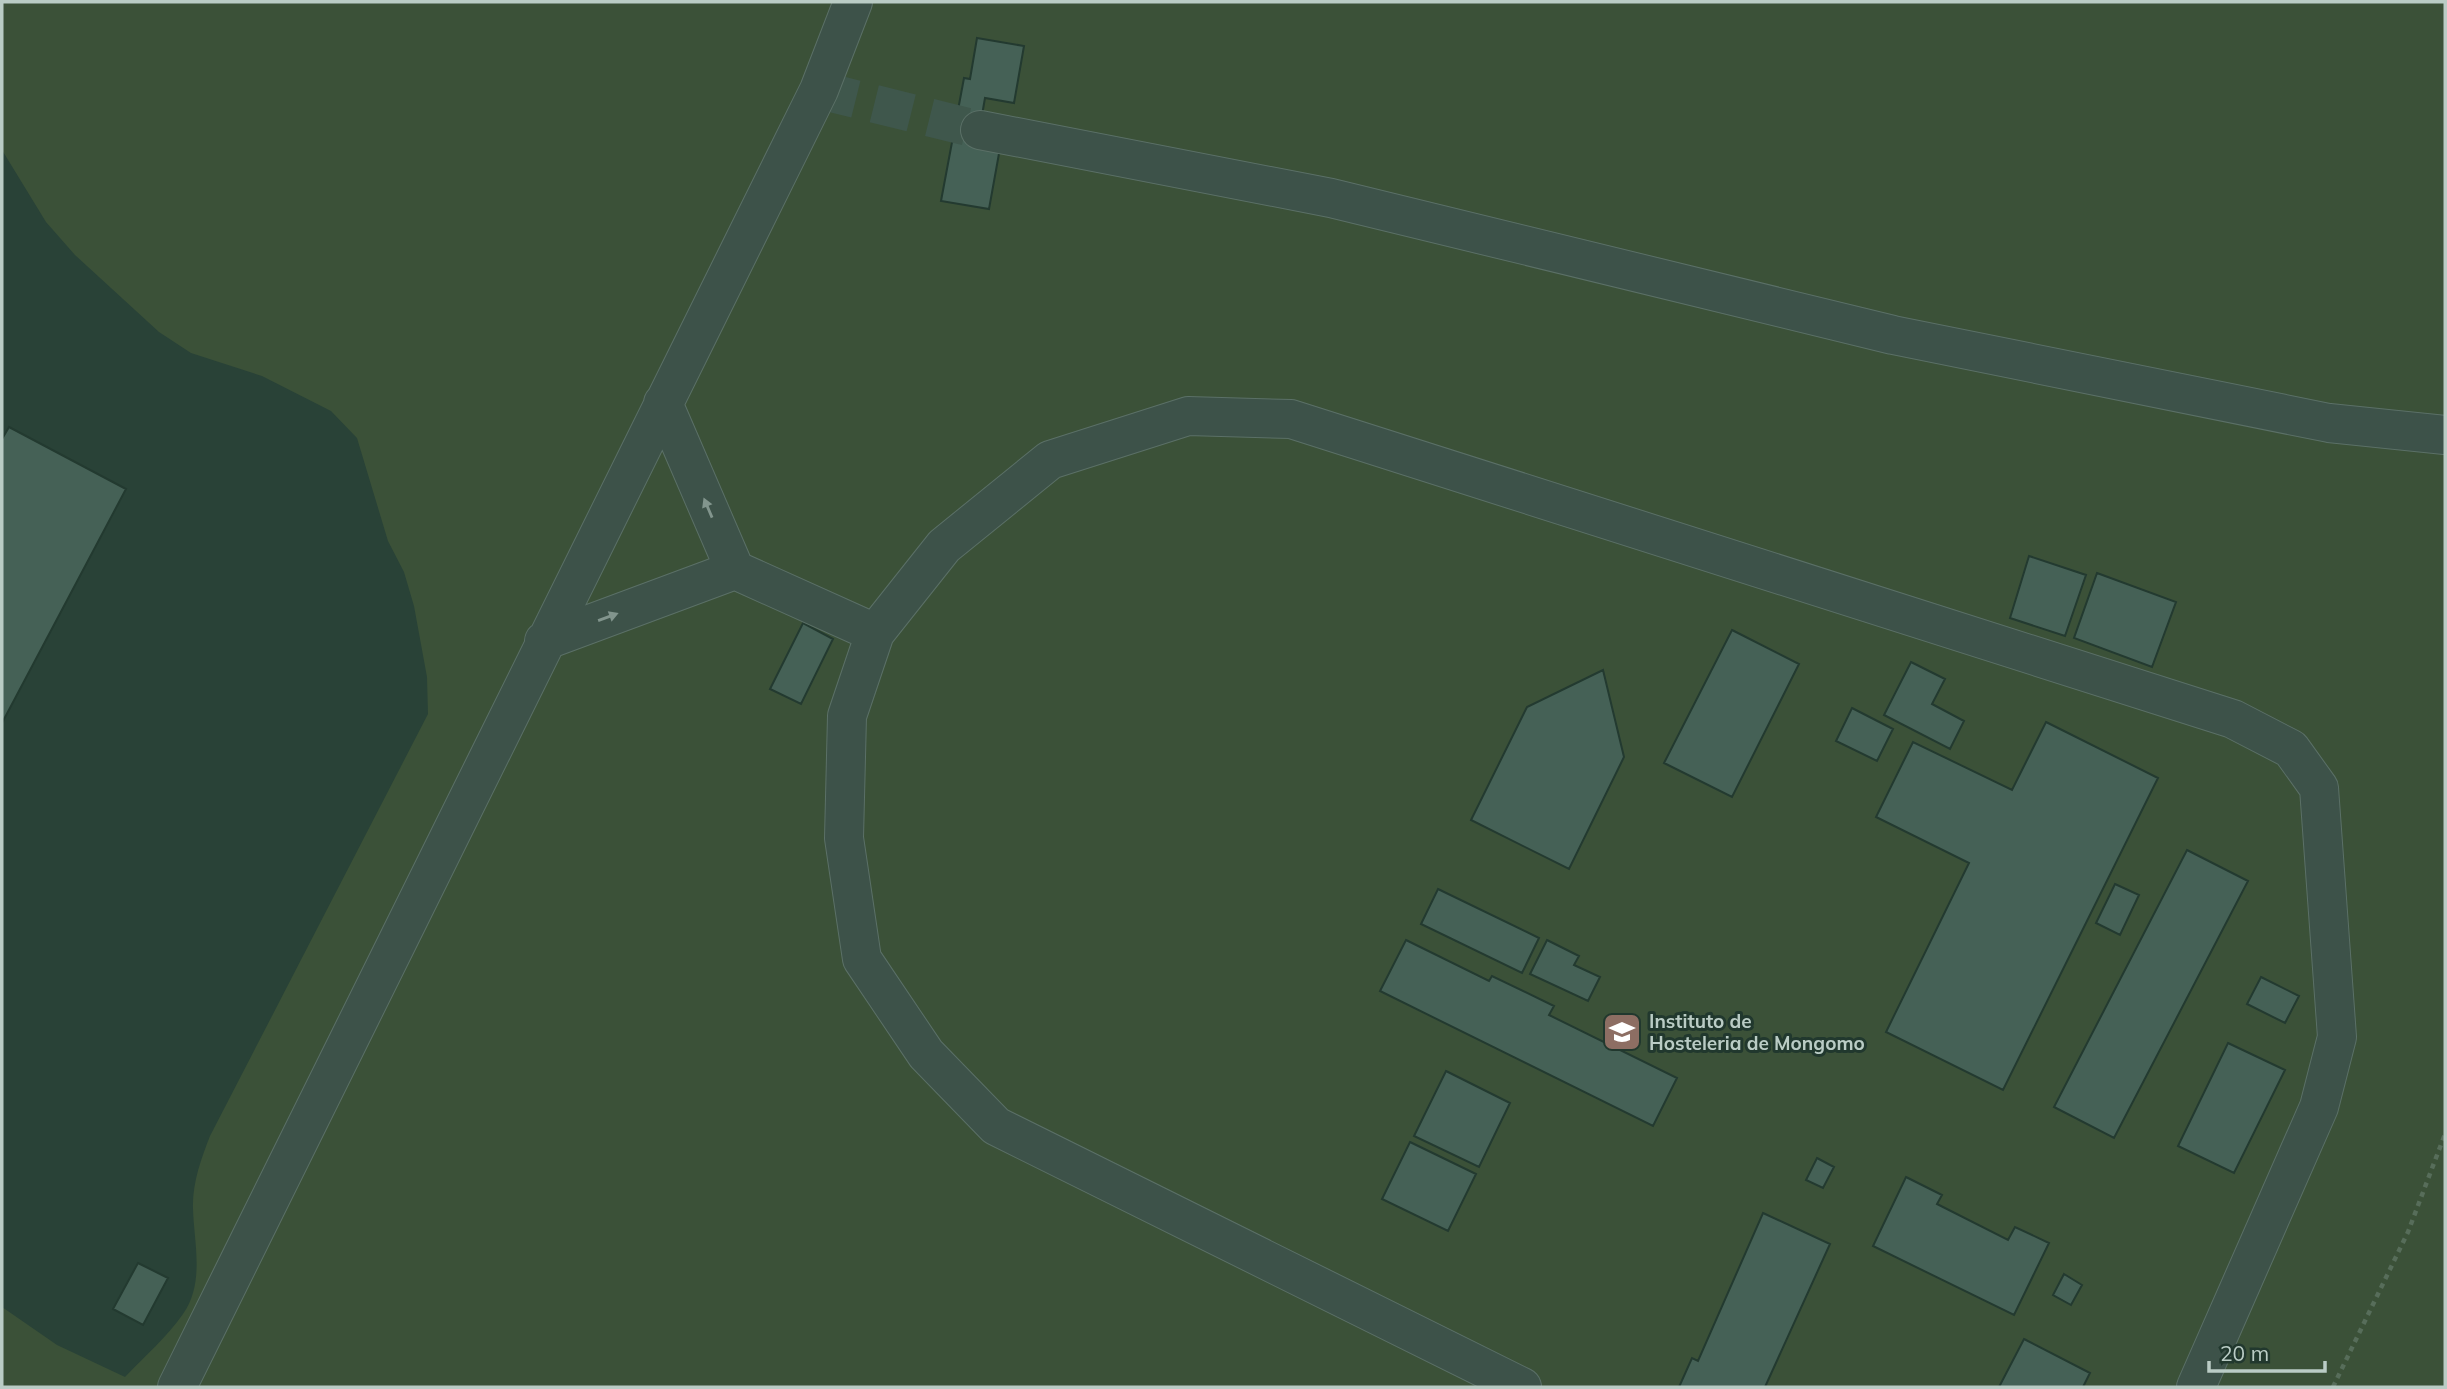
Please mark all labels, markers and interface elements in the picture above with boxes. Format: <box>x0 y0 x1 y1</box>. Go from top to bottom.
one-way arrow <box>702 497 713 518</box>
one-way arrow <box>597 612 618 623</box>
place label: Instituto de Hosteleria de Mongomo <box>1649 1009 1865 1055</box>
school or university icon: Instituto de Hosteleria de Mongomo <box>1601 1011 1643 1053</box>
scale bar <box>2209 1330 2324 1374</box>
text: 20 m <box>2220 1340 2269 1366</box>

